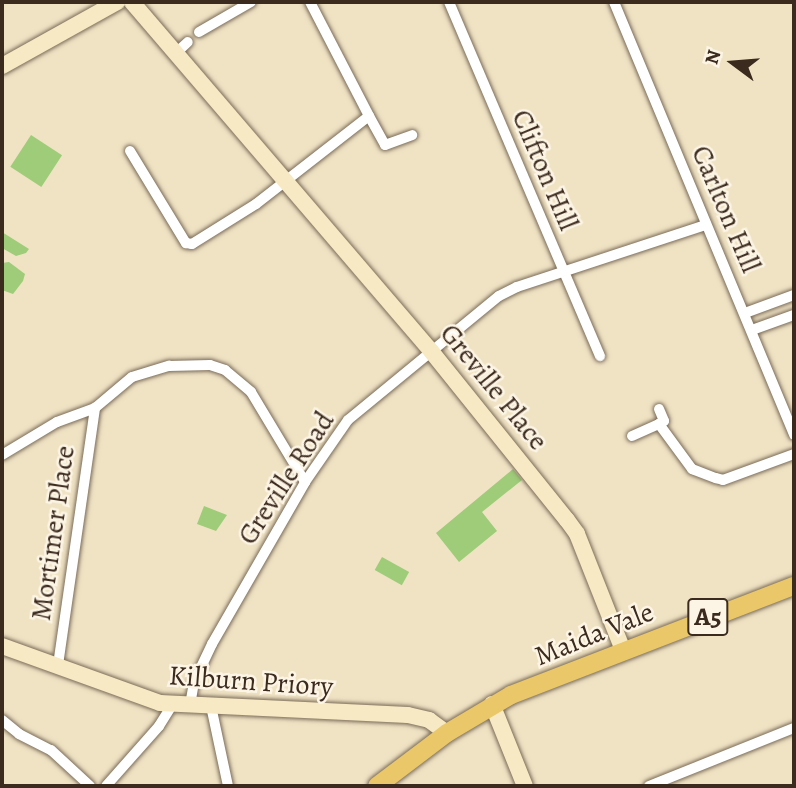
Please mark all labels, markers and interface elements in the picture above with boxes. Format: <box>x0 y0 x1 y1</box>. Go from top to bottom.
north arrow <box>698 28 768 98</box>
text: N <box>698 47 727 67</box>
street label: Clifton Hill <box>505 105 585 235</box>
street label: Carlton Hill <box>684 140 768 278</box>
street label: Greville Place <box>433 317 555 457</box>
street label: Greville Road <box>231 405 341 551</box>
street label: Mortimer Place <box>24 443 82 623</box>
road number: A5 <box>687 594 729 639</box>
street label: Maida Vale <box>530 595 658 673</box>
street label: Kilburn Priory <box>168 658 334 704</box>

